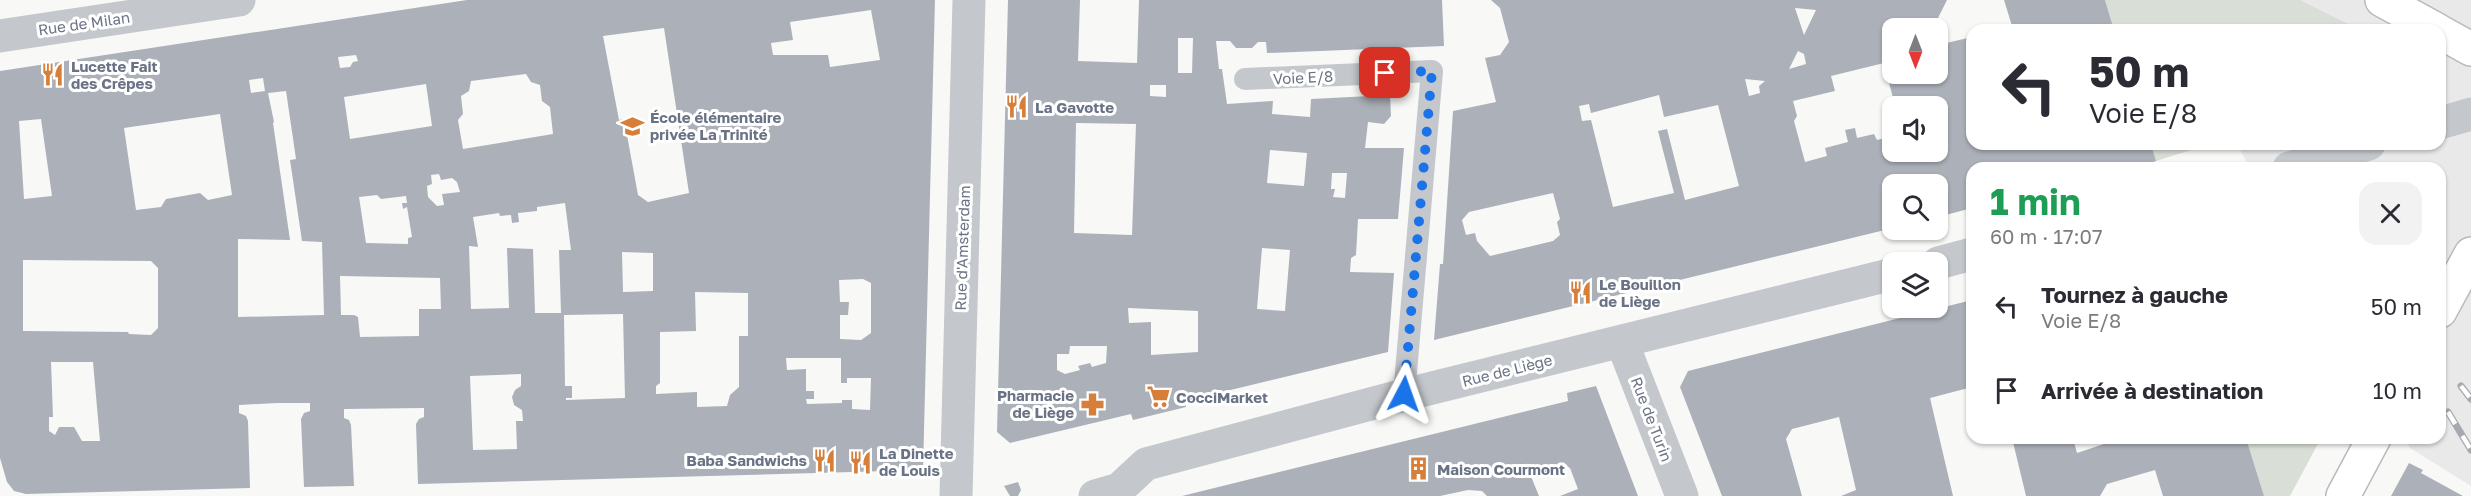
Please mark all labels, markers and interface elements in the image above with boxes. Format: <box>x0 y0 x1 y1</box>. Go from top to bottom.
street label: Rue de Milan <box>37 8 131 38</box>
north arrow <box>1882 18 1948 84</box>
map controls <box>1882 18 1948 318</box>
text: 50 m <box>2089 46 2189 96</box>
pin <box>1359 47 1410 98</box>
icon: left <box>1990 48 2068 126</box>
icon: arrive <box>1368 56 1401 89</box>
place label: Lucette Fait des Crêpes <box>71 57 158 92</box>
restaurant icon: Lucette Fait des Crêpes <box>40 62 66 88</box>
street label: Voie E/8 <box>1273 66 1333 88</box>
restaurant icon: La Gavotte <box>1004 94 1030 120</box>
button: sound <box>1882 96 1948 162</box>
text: Voie E/8 <box>2089 97 2197 129</box>
place label: La Gavotte <box>1035 98 1114 116</box>
place label: École élémentaire privée La Trinité <box>650 108 782 143</box>
school or university icon: École élémentaire privée La Trinité <box>619 113 645 139</box>
button: search <box>1882 174 1948 240</box>
text: 1 min <box>1990 180 2081 223</box>
button: close <box>2359 182 2422 245</box>
street label: Rue d'Amsterdam <box>951 185 973 311</box>
text: 60 m · 17:07 <box>1990 224 2103 248</box>
button: layers <box>1882 252 1948 318</box>
place label: Le Bouillon de Liège <box>1599 275 1681 310</box>
restaurant icon: Le Bouillon de Liège <box>1568 280 1594 306</box>
text: Tournez à gauche <box>2041 281 2228 308</box>
icon: left <box>1990 290 2023 323</box>
text: 50 m <box>2371 293 2422 320</box>
text: Voie E/8 <box>2041 308 2121 332</box>
street label: Rue de Liège <box>1460 350 1554 390</box>
position arrow <box>1372 362 1436 426</box>
street label: Rue de Turin <box>1628 374 1676 464</box>
icon: arrive <box>1990 374 2023 407</box>
text: Arrivée à destination <box>2041 377 2263 404</box>
text: 10 m <box>2373 377 2422 404</box>
supermarket icon: CocciMarket <box>1145 384 1171 410</box>
place label: Pharmacie de Liège <box>997 386 1074 421</box>
place label: CocciMarket <box>1176 388 1268 406</box>
pharmacy icon: Pharmacie de Liège <box>1079 391 1105 417</box>
place label: La Dinette de Louis <box>879 444 954 479</box>
restaurant icon: Baba Sandwichs <box>812 447 838 473</box>
restaurant icon: La Dinette de Louis <box>848 449 874 475</box>
place label: Baba Sandwichs <box>686 451 807 469</box>
building icon: Maison Courmont <box>1406 456 1432 482</box>
place label: Maison Courmont <box>1437 460 1565 478</box>

